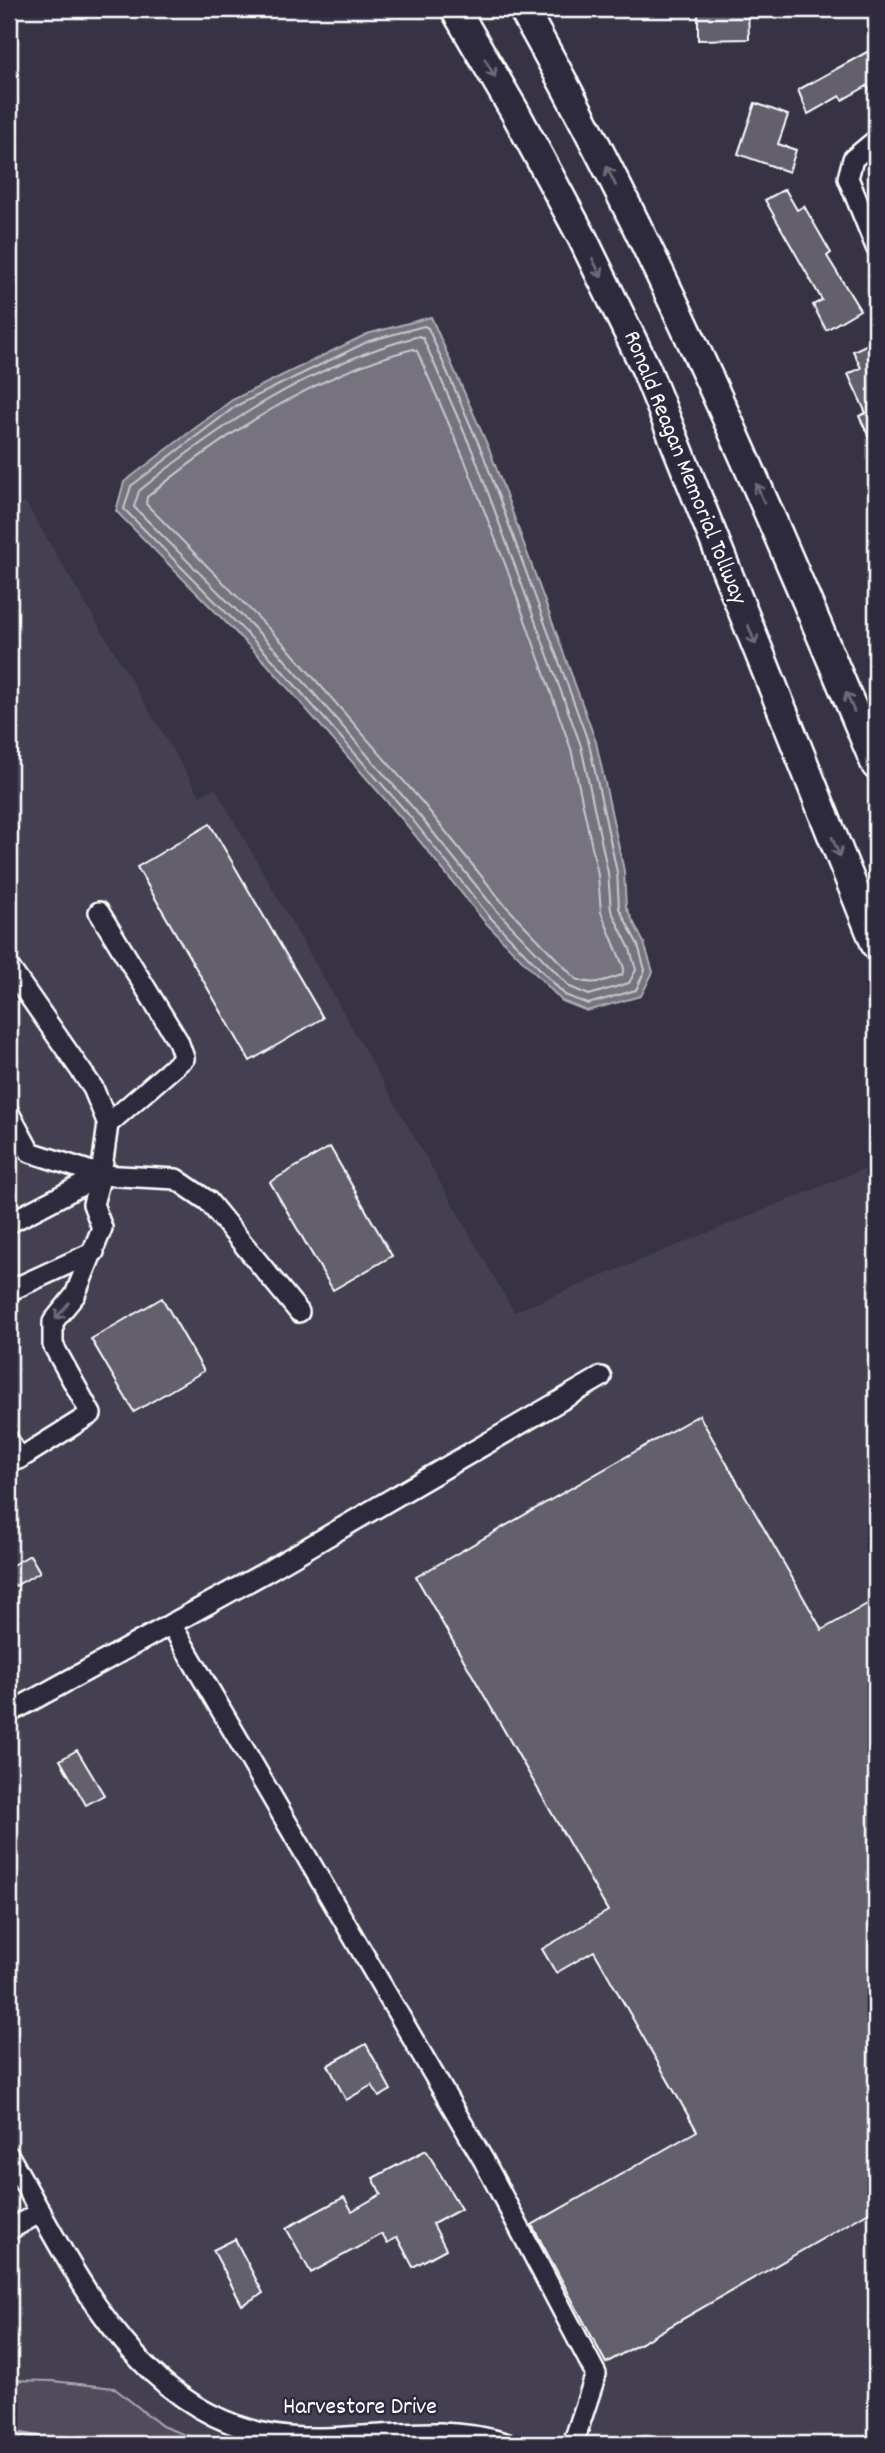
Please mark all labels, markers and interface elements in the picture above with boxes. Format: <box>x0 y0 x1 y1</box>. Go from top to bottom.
one-way arrow <box>483 57 497 77</box>
one-way arrow <box>603 166 617 187</box>
one-way arrow <box>591 257 604 278</box>
street label: Ronald Reagan Memorial Tollway <box>613 326 755 611</box>
one-way arrow <box>753 483 766 504</box>
one-way arrow <box>747 624 760 646</box>
one-way arrow <box>843 692 856 713</box>
one-way arrow <box>830 836 843 857</box>
one-way arrow <box>54 1302 69 1320</box>
street label: Harvestore Drive <box>283 2391 437 2425</box>

